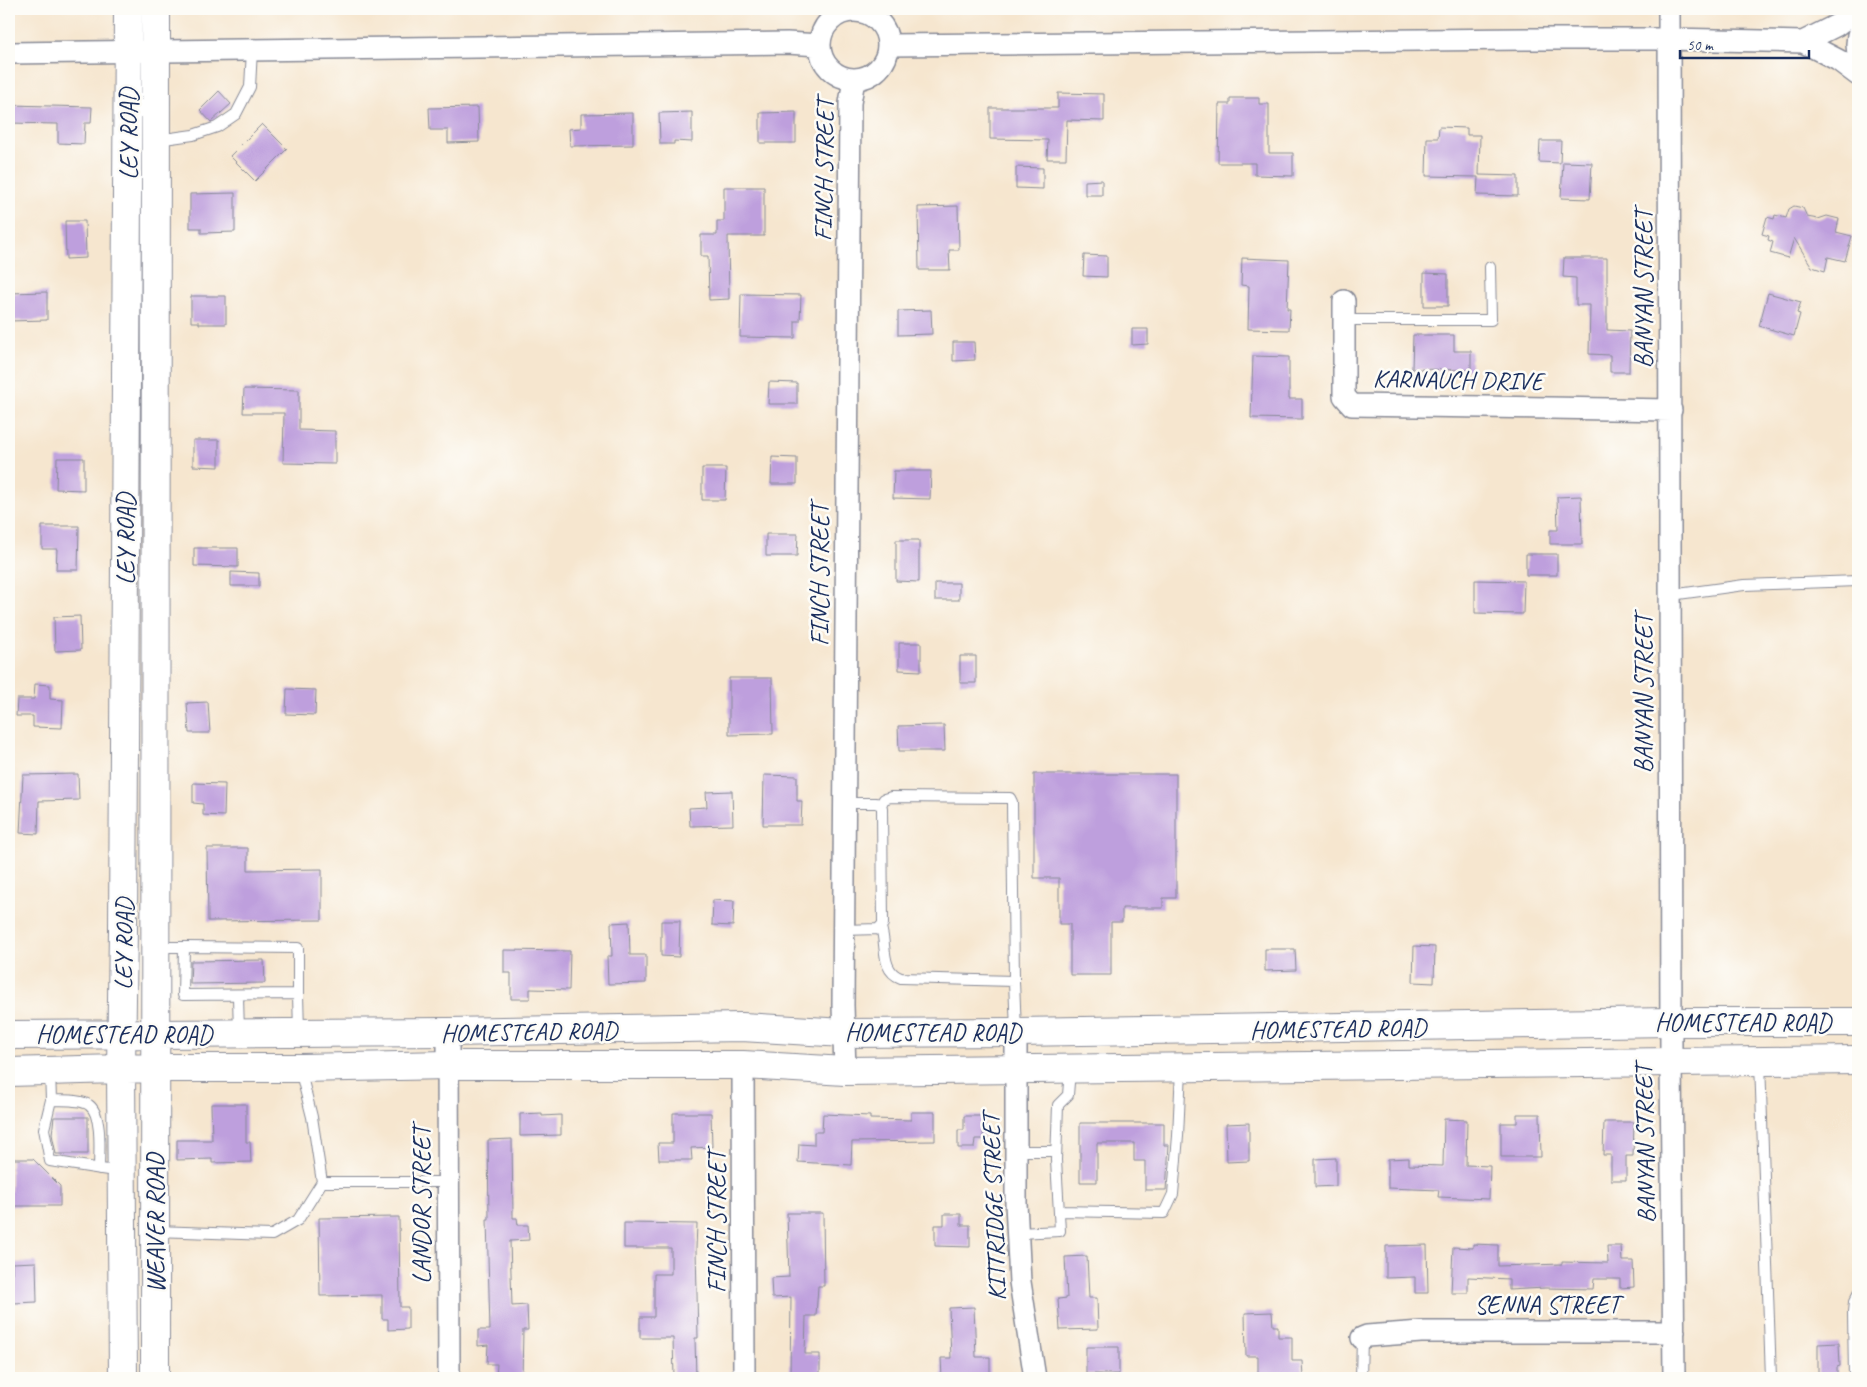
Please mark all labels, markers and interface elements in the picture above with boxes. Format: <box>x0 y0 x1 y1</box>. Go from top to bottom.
scale bar <box>1680 28 1808 60</box>
text: 50 m <box>1687 36 1714 55</box>
street label: LEY ROAD <box>113 86 145 180</box>
street label: FINCH STREET <box>807 92 841 241</box>
street label: BANYAN STREET <box>1628 203 1660 368</box>
street label: KARNAUCH DRIVE <box>1373 363 1547 398</box>
street label: LEY ROAD <box>110 491 142 585</box>
street label: FINCH STREET <box>804 497 836 646</box>
street label: BANYAN STREET <box>1628 608 1660 773</box>
street label: LEY ROAD <box>107 895 141 990</box>
street label: HOMESTEAD ROAD <box>1655 1007 1834 1039</box>
street label: HOMESTEAD ROAD <box>1250 1011 1429 1047</box>
street label: HOMESTEAD ROAD <box>441 1014 620 1050</box>
street label: HOMESTEAD ROAD <box>845 1017 1024 1049</box>
street label: HOMESTEAD ROAD <box>36 1019 215 1051</box>
street label: BANYAN STREET <box>1628 1058 1662 1223</box>
street label: KITTRIDGE STREET <box>975 1107 1013 1301</box>
street label: LANDOR STREET <box>406 1120 438 1284</box>
street label: FINCH STREET <box>701 1144 733 1293</box>
street label: WEAVER ROAD <box>140 1152 172 1293</box>
street label: SENNA STREET <box>1474 1289 1625 1321</box>

